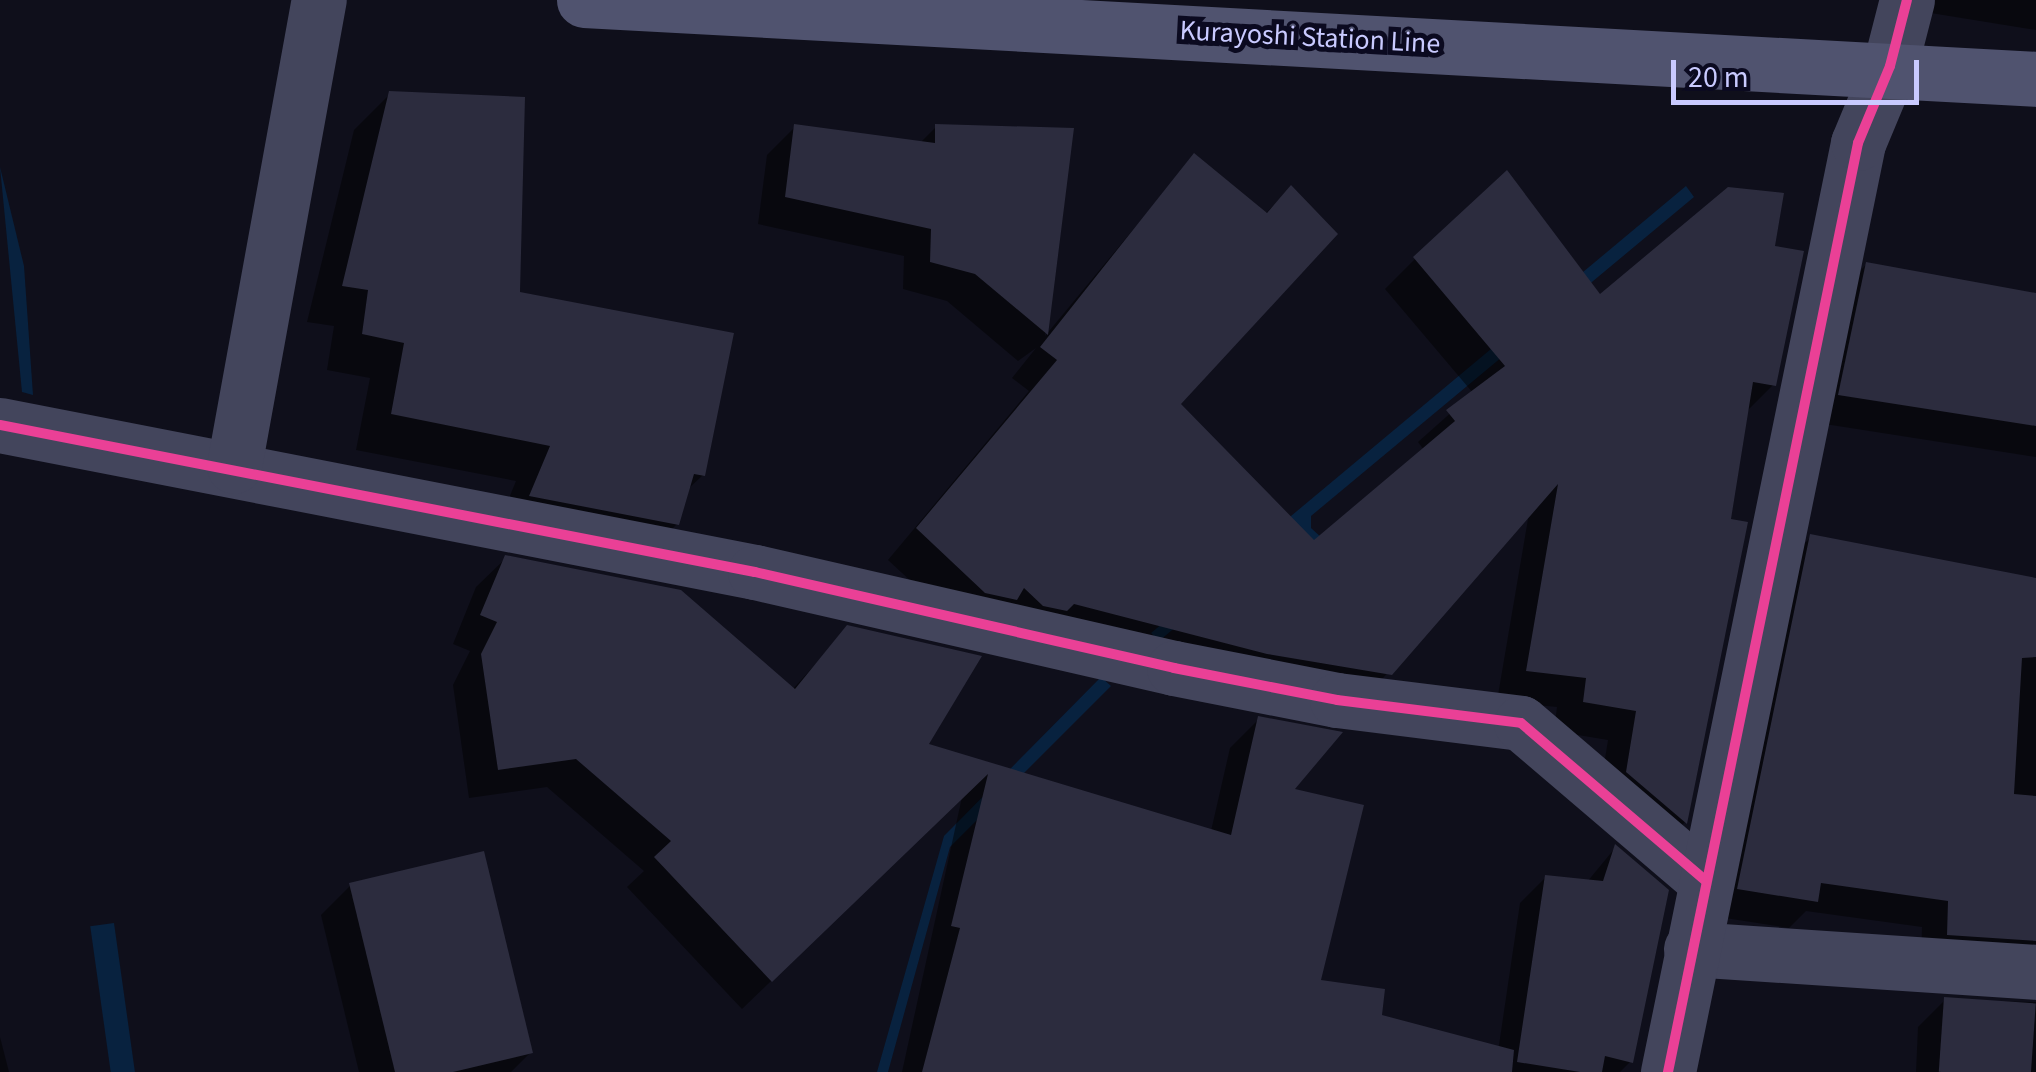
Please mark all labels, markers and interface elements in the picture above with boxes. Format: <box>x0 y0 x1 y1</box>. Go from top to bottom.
street label: Kurayoshi Station Line <box>1179 13 1441 61</box>
scale bar <box>1676 40 1924 102</box>
text: 20 m <box>1688 56 1749 99</box>

